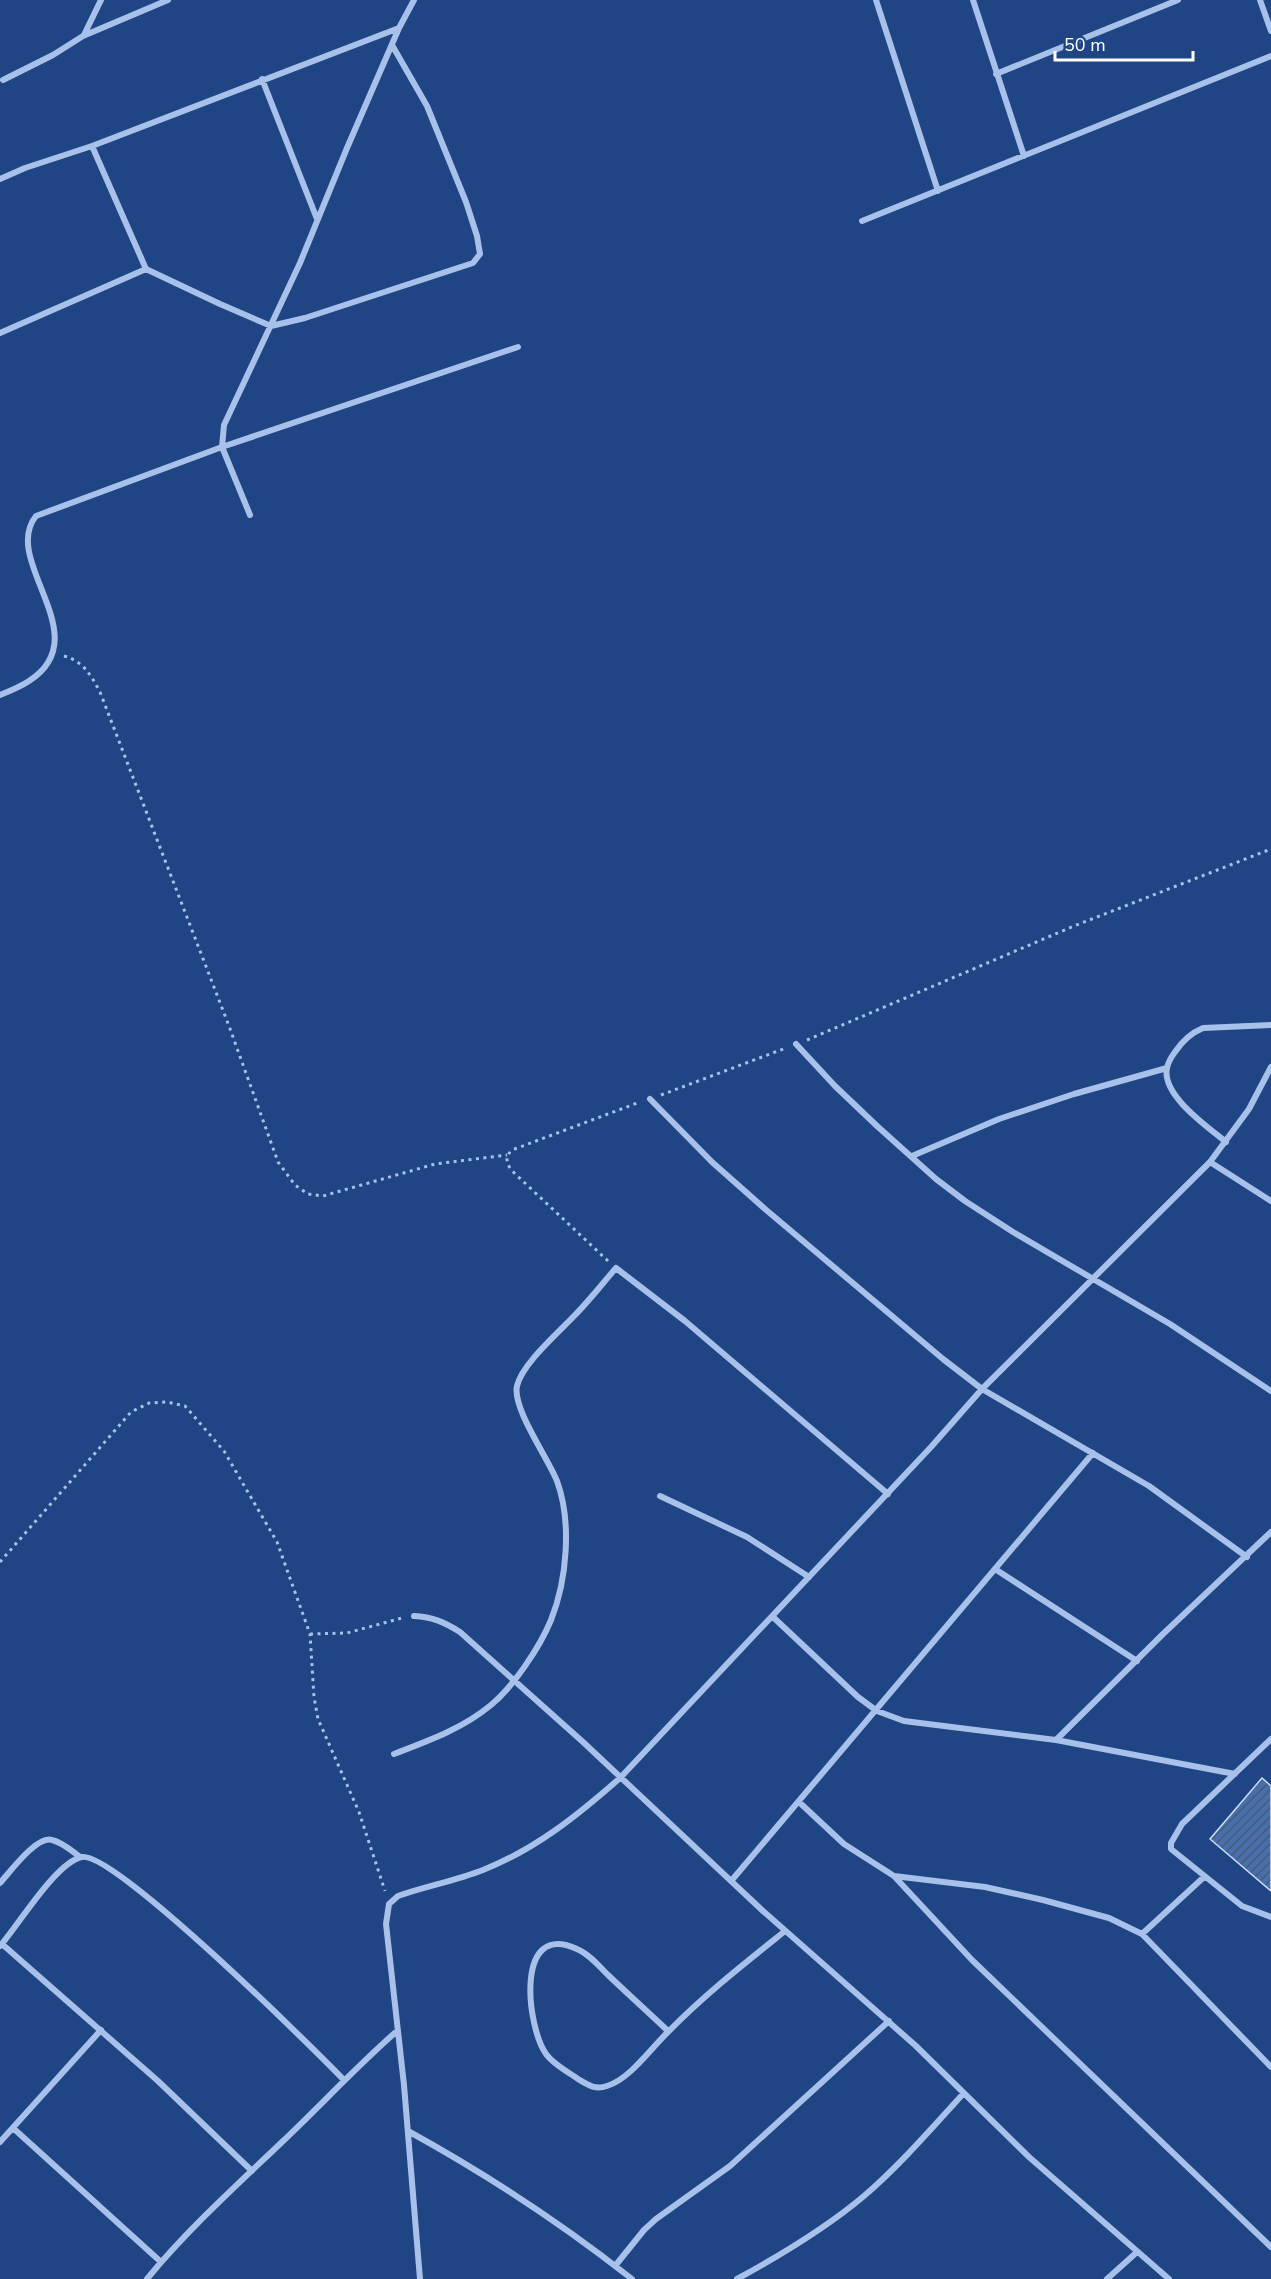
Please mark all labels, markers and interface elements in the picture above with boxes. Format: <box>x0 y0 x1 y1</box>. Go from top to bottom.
scale bar <box>1055 24 1193 62</box>
text: 50 m <box>1064 33 1106 57</box>

